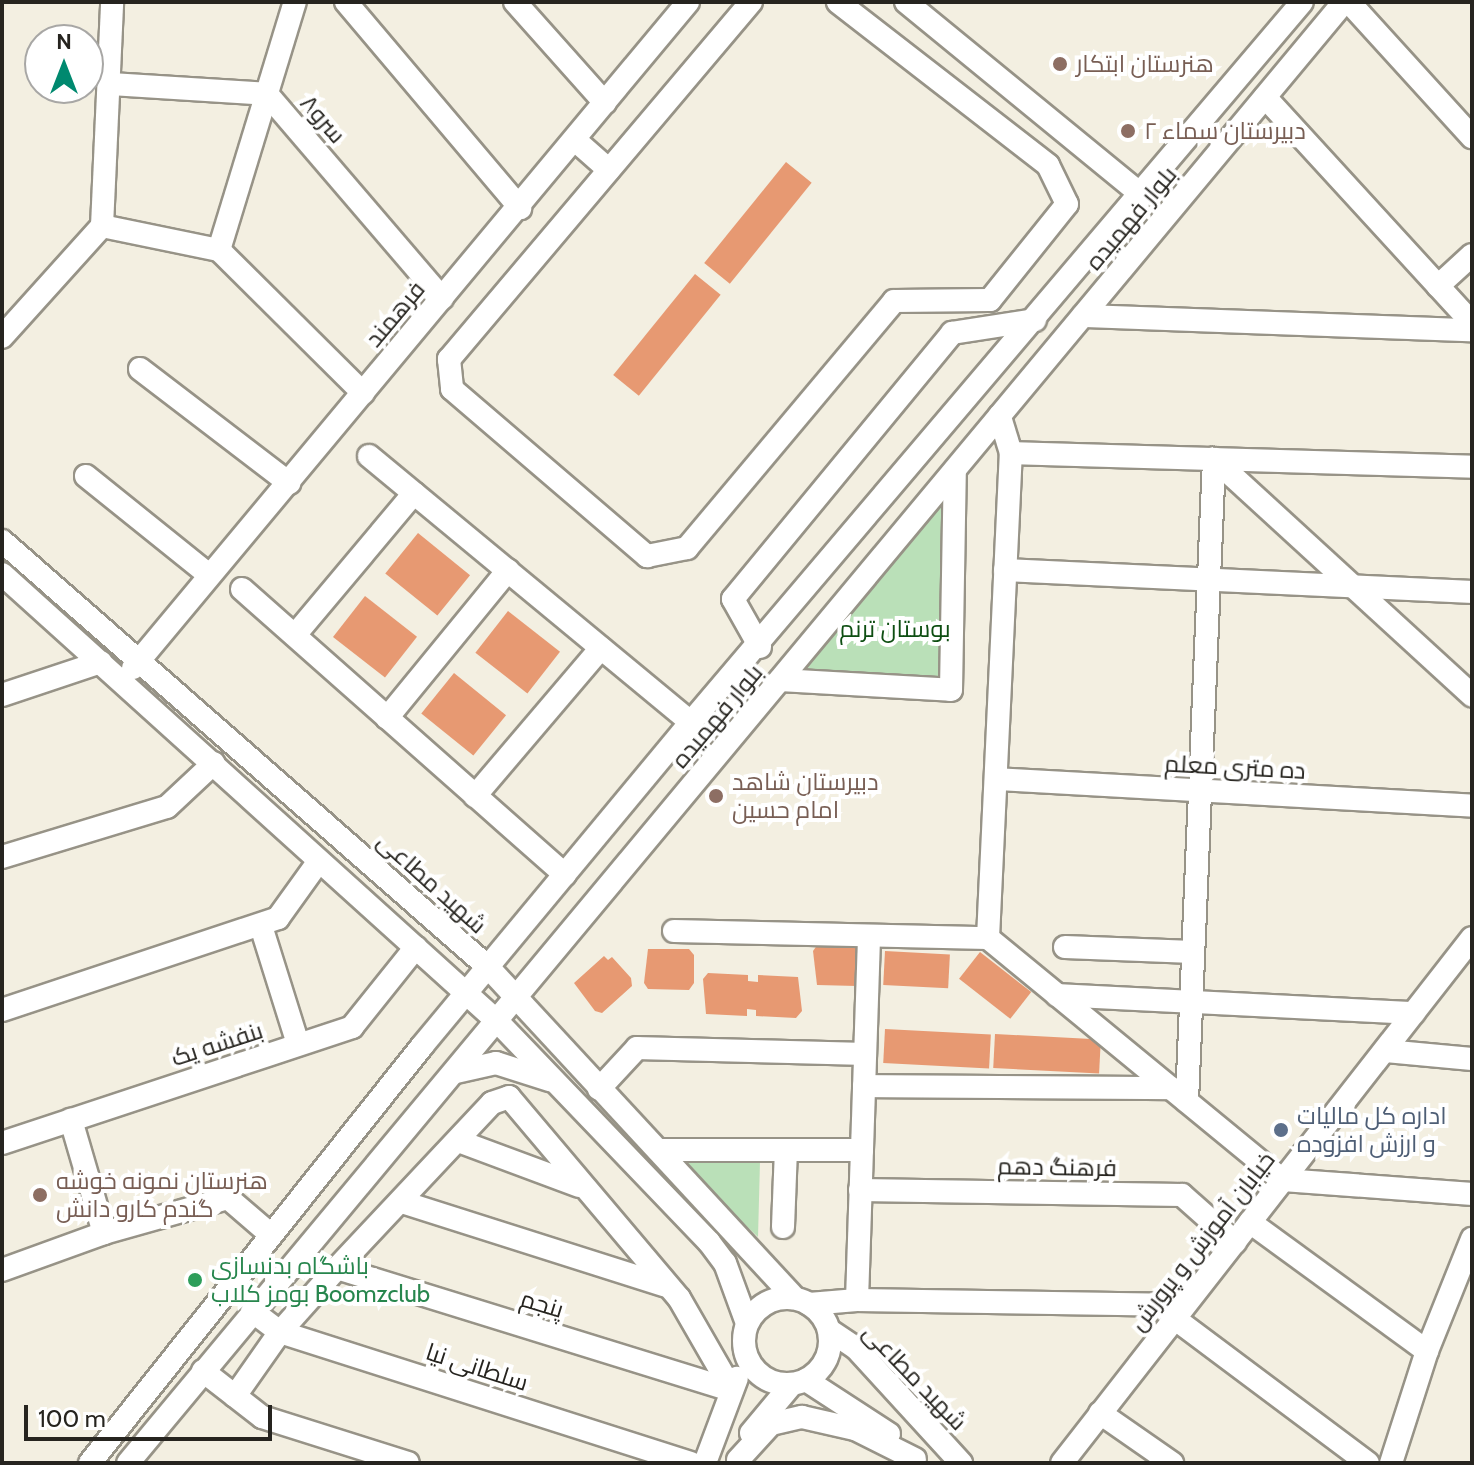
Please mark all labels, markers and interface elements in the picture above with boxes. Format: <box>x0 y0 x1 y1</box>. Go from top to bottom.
north arrow <box>24 24 104 104</box>
text: N <box>56 28 72 55</box>
place label: هنرستان ابتکار <box>1076 50 1214 78</box>
marker: هنرستان ابتکار <box>1051 55 1069 73</box>
street label: سرو۸ <box>294 89 352 149</box>
place label: دبیرستان سماء ٢ <box>1144 117 1306 145</box>
marker: دبیرستان سماء ٢ <box>1119 122 1137 140</box>
street label: بلوار فهمیده <box>1079 160 1183 276</box>
street label: فرهمند <box>359 275 431 353</box>
park label: بوستان ترنم <box>839 615 951 643</box>
street label: بلوار فهمیده <box>665 658 769 774</box>
street label: ده متری معلم <box>1164 749 1306 785</box>
place label: دبیرستان شاهد امام حسین <box>732 768 878 824</box>
marker: دبیرستان شاهد امام حسین <box>707 787 725 805</box>
street label: شهید مطاعی <box>372 827 492 939</box>
street label: بنفشه یک <box>168 1016 266 1072</box>
place label: اداره کل مالیات و ارزش افزوده <box>1297 1102 1447 1158</box>
marker: اداره کل مالیات و ارزش افزوده <box>1272 1121 1290 1139</box>
street label: خیابان آموزش و پرورش <box>1123 1146 1281 1336</box>
street label: فرهنگ دهم <box>997 1152 1117 1182</box>
place label: هنرستان نمونه خوشه گندم کارو دانش <box>56 1167 268 1223</box>
marker: هنرستان نمونه خوشه گندم کارو دانش <box>31 1186 49 1204</box>
place label: باشگاه بدنسازی بومز کلاب Boomzclub <box>211 1252 430 1308</box>
marker: باشگاه بدنسازی بومز کلاب Boomzclub <box>186 1271 204 1289</box>
street label: پنجم <box>517 1284 567 1324</box>
street label: شهید مطاعی <box>857 1318 973 1436</box>
street label: سلطانی نیا <box>422 1337 532 1397</box>
scale bar <box>28 1389 276 1439</box>
text: 100 m <box>38 1404 106 1433</box>

